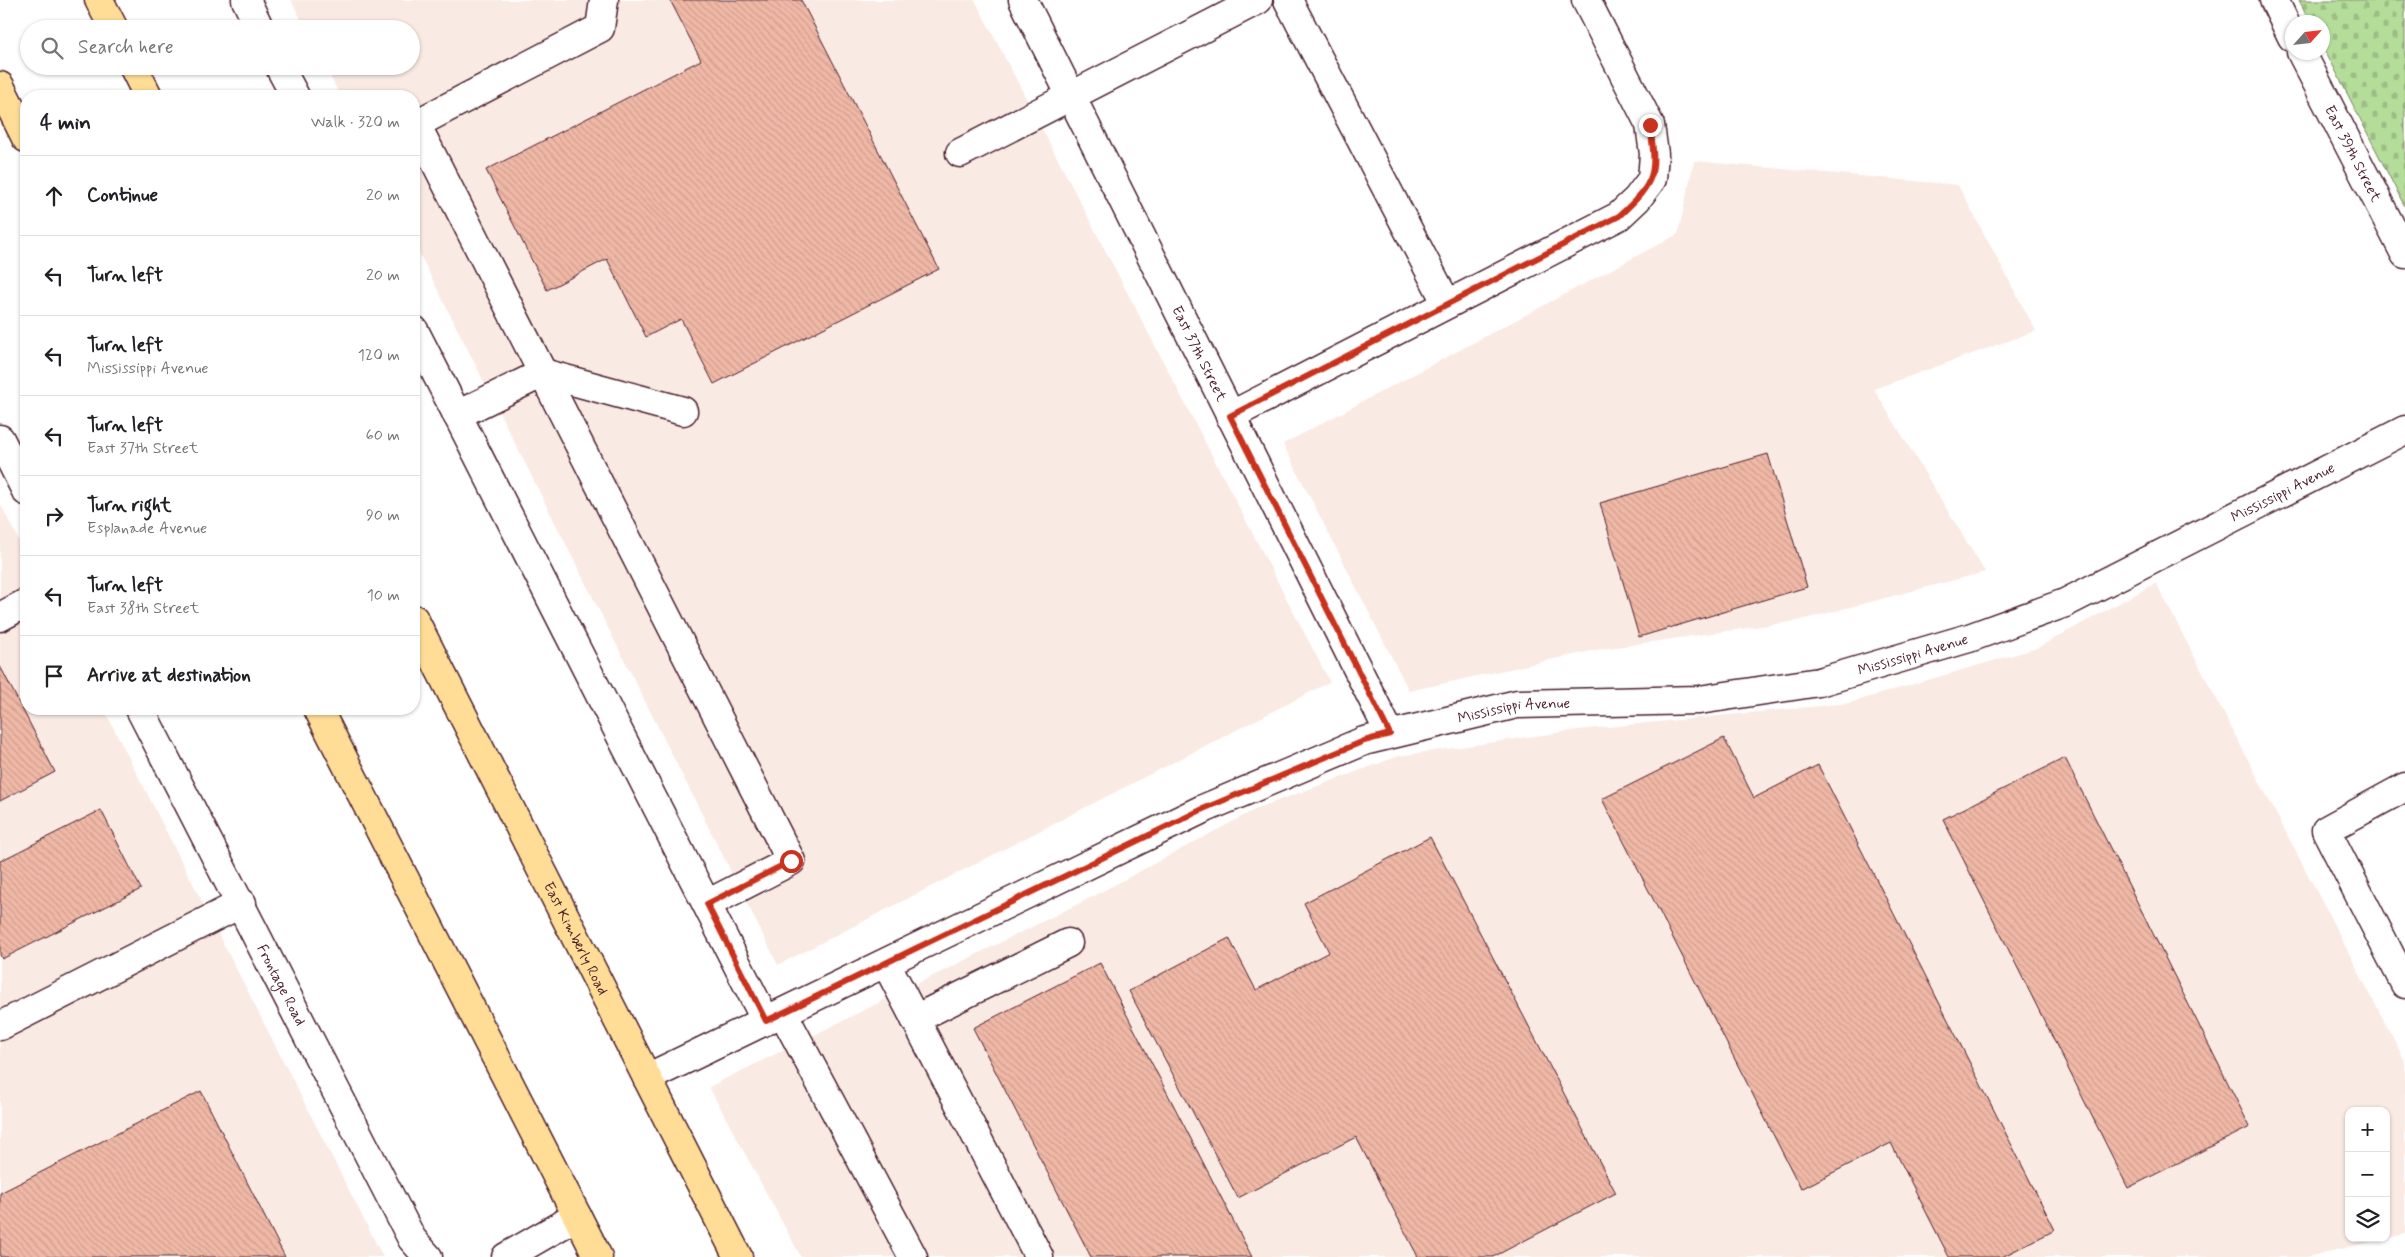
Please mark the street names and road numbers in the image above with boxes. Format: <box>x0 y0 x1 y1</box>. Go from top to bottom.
street label: East 39th Street <box>2319 102 2386 206</box>
street label: East 37th Street <box>1166 303 1231 405</box>
street label: Mississippi Avenue <box>2228 458 2339 528</box>
street label: Mississippi Avenue <box>1856 630 1971 681</box>
street label: Mississippi Avenue <box>1456 694 1571 729</box>
street label: East Kimberly Road <box>538 879 612 999</box>
street label: Frontage Road <box>251 941 310 1029</box>

